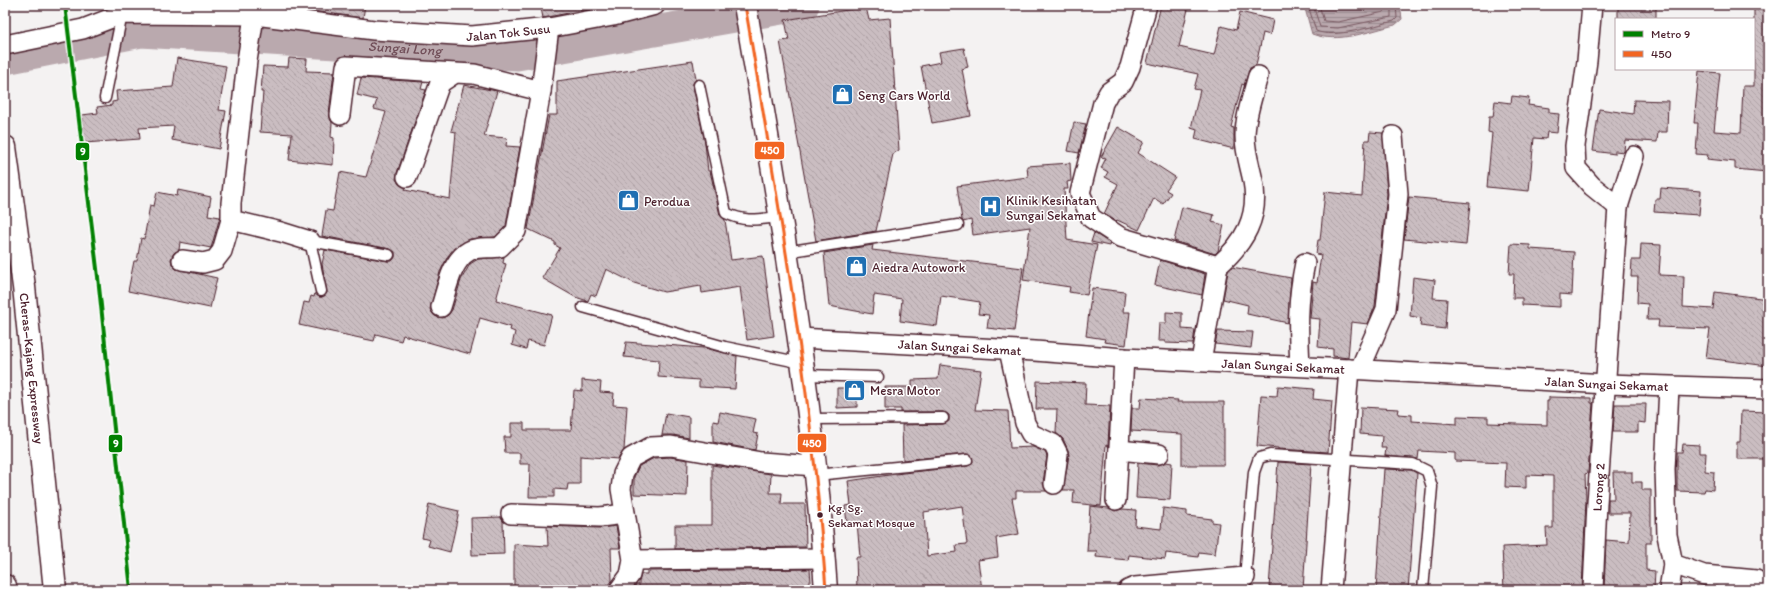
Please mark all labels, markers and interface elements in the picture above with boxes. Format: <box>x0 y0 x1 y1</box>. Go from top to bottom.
legend <box>1615 18 1755 70</box>
street label: Jalan Tok Susu <box>466 20 551 44</box>
text: Metro 9 <box>1651 27 1690 41</box>
water label: Sungai Long <box>368 37 444 59</box>
text: 450 <box>1651 47 1672 61</box>
shop icon: Seng Cars World <box>830 82 856 108</box>
place label: Seng Cars World <box>858 88 950 103</box>
line badge: 450 <box>754 141 785 160</box>
line badge: 9 <box>75 142 90 161</box>
text: 450 <box>760 144 780 157</box>
text: 9 <box>80 145 86 158</box>
shop icon: Perodua <box>616 188 642 214</box>
place label: Klinik Kesihatan Sungai Sekamat <box>1006 193 1098 223</box>
place label: Perodua <box>644 194 690 209</box>
hospital icon: Klinik Kesihatan Sungai Sekamat <box>978 194 1004 220</box>
shop icon: Aiedra Autowork <box>843 254 869 280</box>
place label: Aiedra Autowork <box>872 260 966 275</box>
street label: Cheras–Kajang Expressway <box>17 292 48 445</box>
street label: Jalan Sungai Sekamat <box>898 336 1022 358</box>
street label: Jalan Sungai Sekamat <box>1221 355 1345 376</box>
street label: Jalan Sungai Sekamat <box>1544 373 1669 393</box>
shop icon: Mesra Motor <box>841 377 867 403</box>
place label: Mesra Motor <box>870 383 941 398</box>
line badge: 450 <box>797 433 827 453</box>
line badge: 9 <box>108 434 123 453</box>
text: 9 <box>113 437 119 450</box>
text: 450 <box>802 437 822 450</box>
street label: Lorong 2 <box>1589 462 1607 512</box>
place label: Kg. Sg. Sekamat Mosque <box>828 501 915 530</box>
marker: Kg. Sg. Sekamat Mosque <box>815 510 825 520</box>

